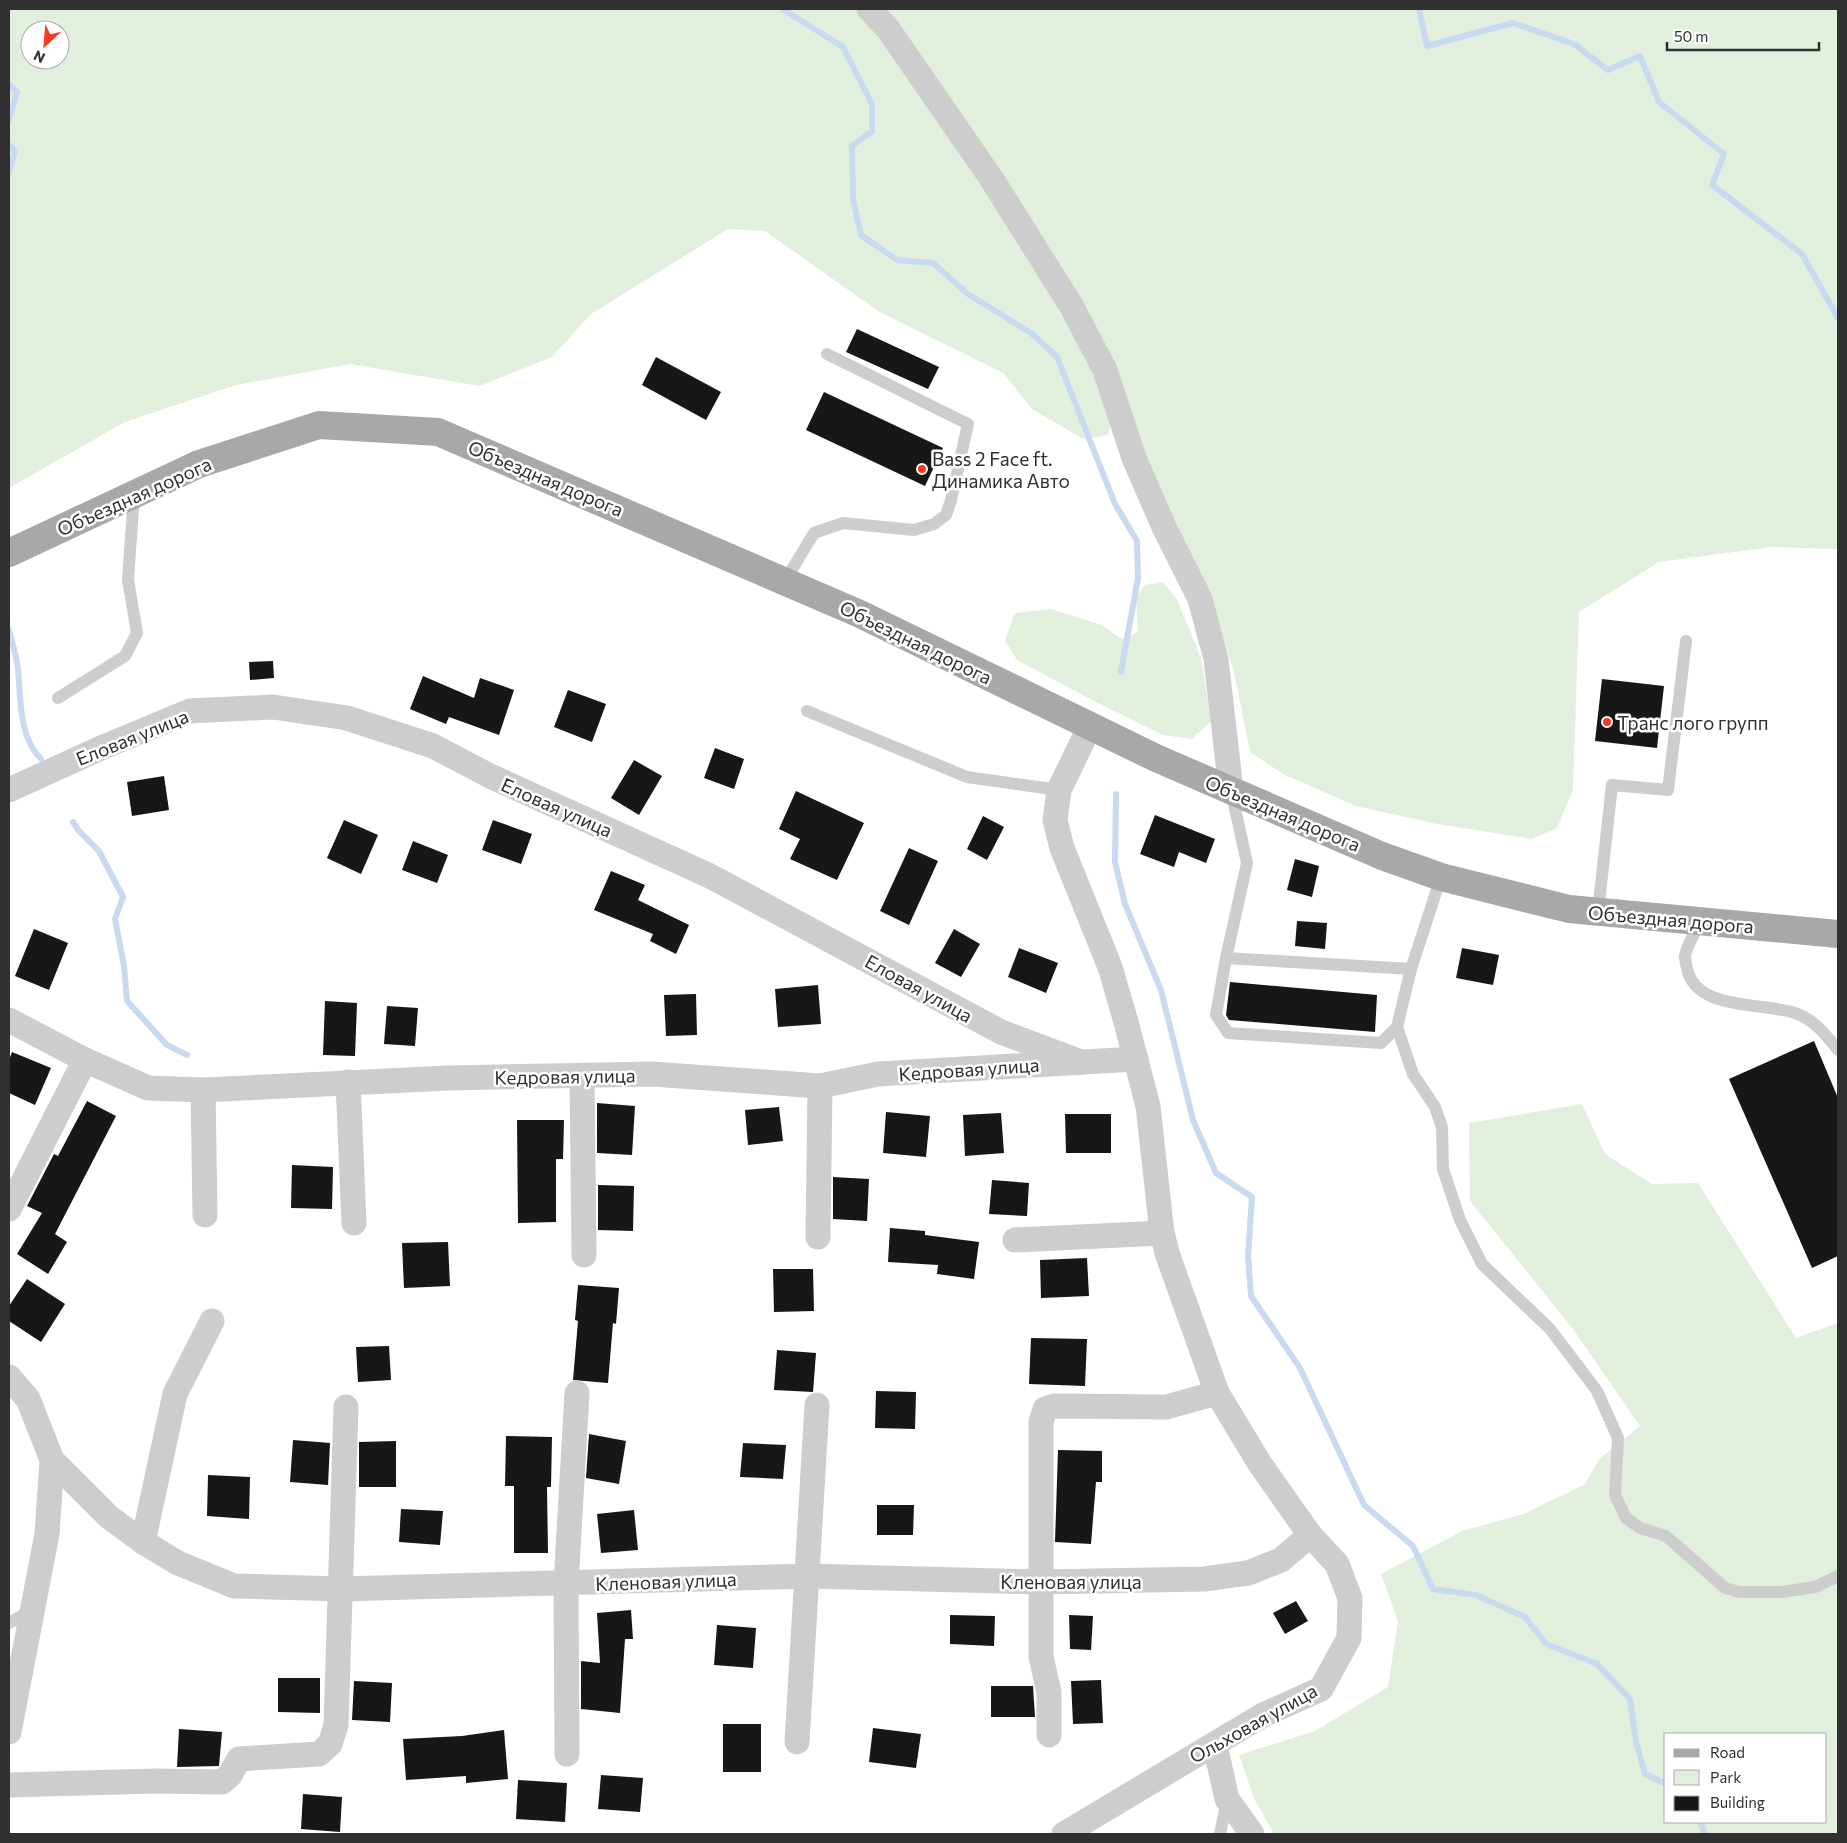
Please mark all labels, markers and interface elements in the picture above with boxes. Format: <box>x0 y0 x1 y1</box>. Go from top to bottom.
north arrow <box>20 20 70 70</box>
scale bar <box>1667 20 1820 52</box>
text: 50 m <box>1674 27 1708 45</box>
text: N <box>31 47 48 67</box>
street label: Объездная дорога <box>465 435 627 521</box>
place label: Bass 2 Face ft. Динамика Авто <box>932 447 1070 492</box>
street label: Объездная дорога <box>53 452 215 540</box>
marker: Bass 2 Face ft. Динамика Авто <box>916 463 928 475</box>
street label: Объездная дорога <box>836 595 996 689</box>
street label: Еловая улица <box>72 704 192 770</box>
place label: Транс лого групп <box>1617 711 1769 734</box>
marker: Транс лого групп <box>1601 716 1613 728</box>
street label: Объездная дорога <box>1202 770 1364 856</box>
street label: Еловая улица <box>498 772 616 842</box>
street label: Объездная дорога <box>1587 900 1755 938</box>
street label: Еловая улица <box>861 949 977 1027</box>
street label: Кедровая улица <box>898 1053 1040 1085</box>
street label: Кедровая улица <box>494 1063 636 1089</box>
street label: Кленовая улица <box>595 1567 737 1595</box>
street label: Кленовая улица <box>1000 1570 1142 1593</box>
street label: Ольховая улица <box>1185 1678 1321 1768</box>
legend <box>1664 1733 1827 1823</box>
text: Road <box>1710 1743 1745 1761</box>
text: Park <box>1710 1768 1741 1786</box>
text: Building <box>1710 1793 1765 1811</box>

